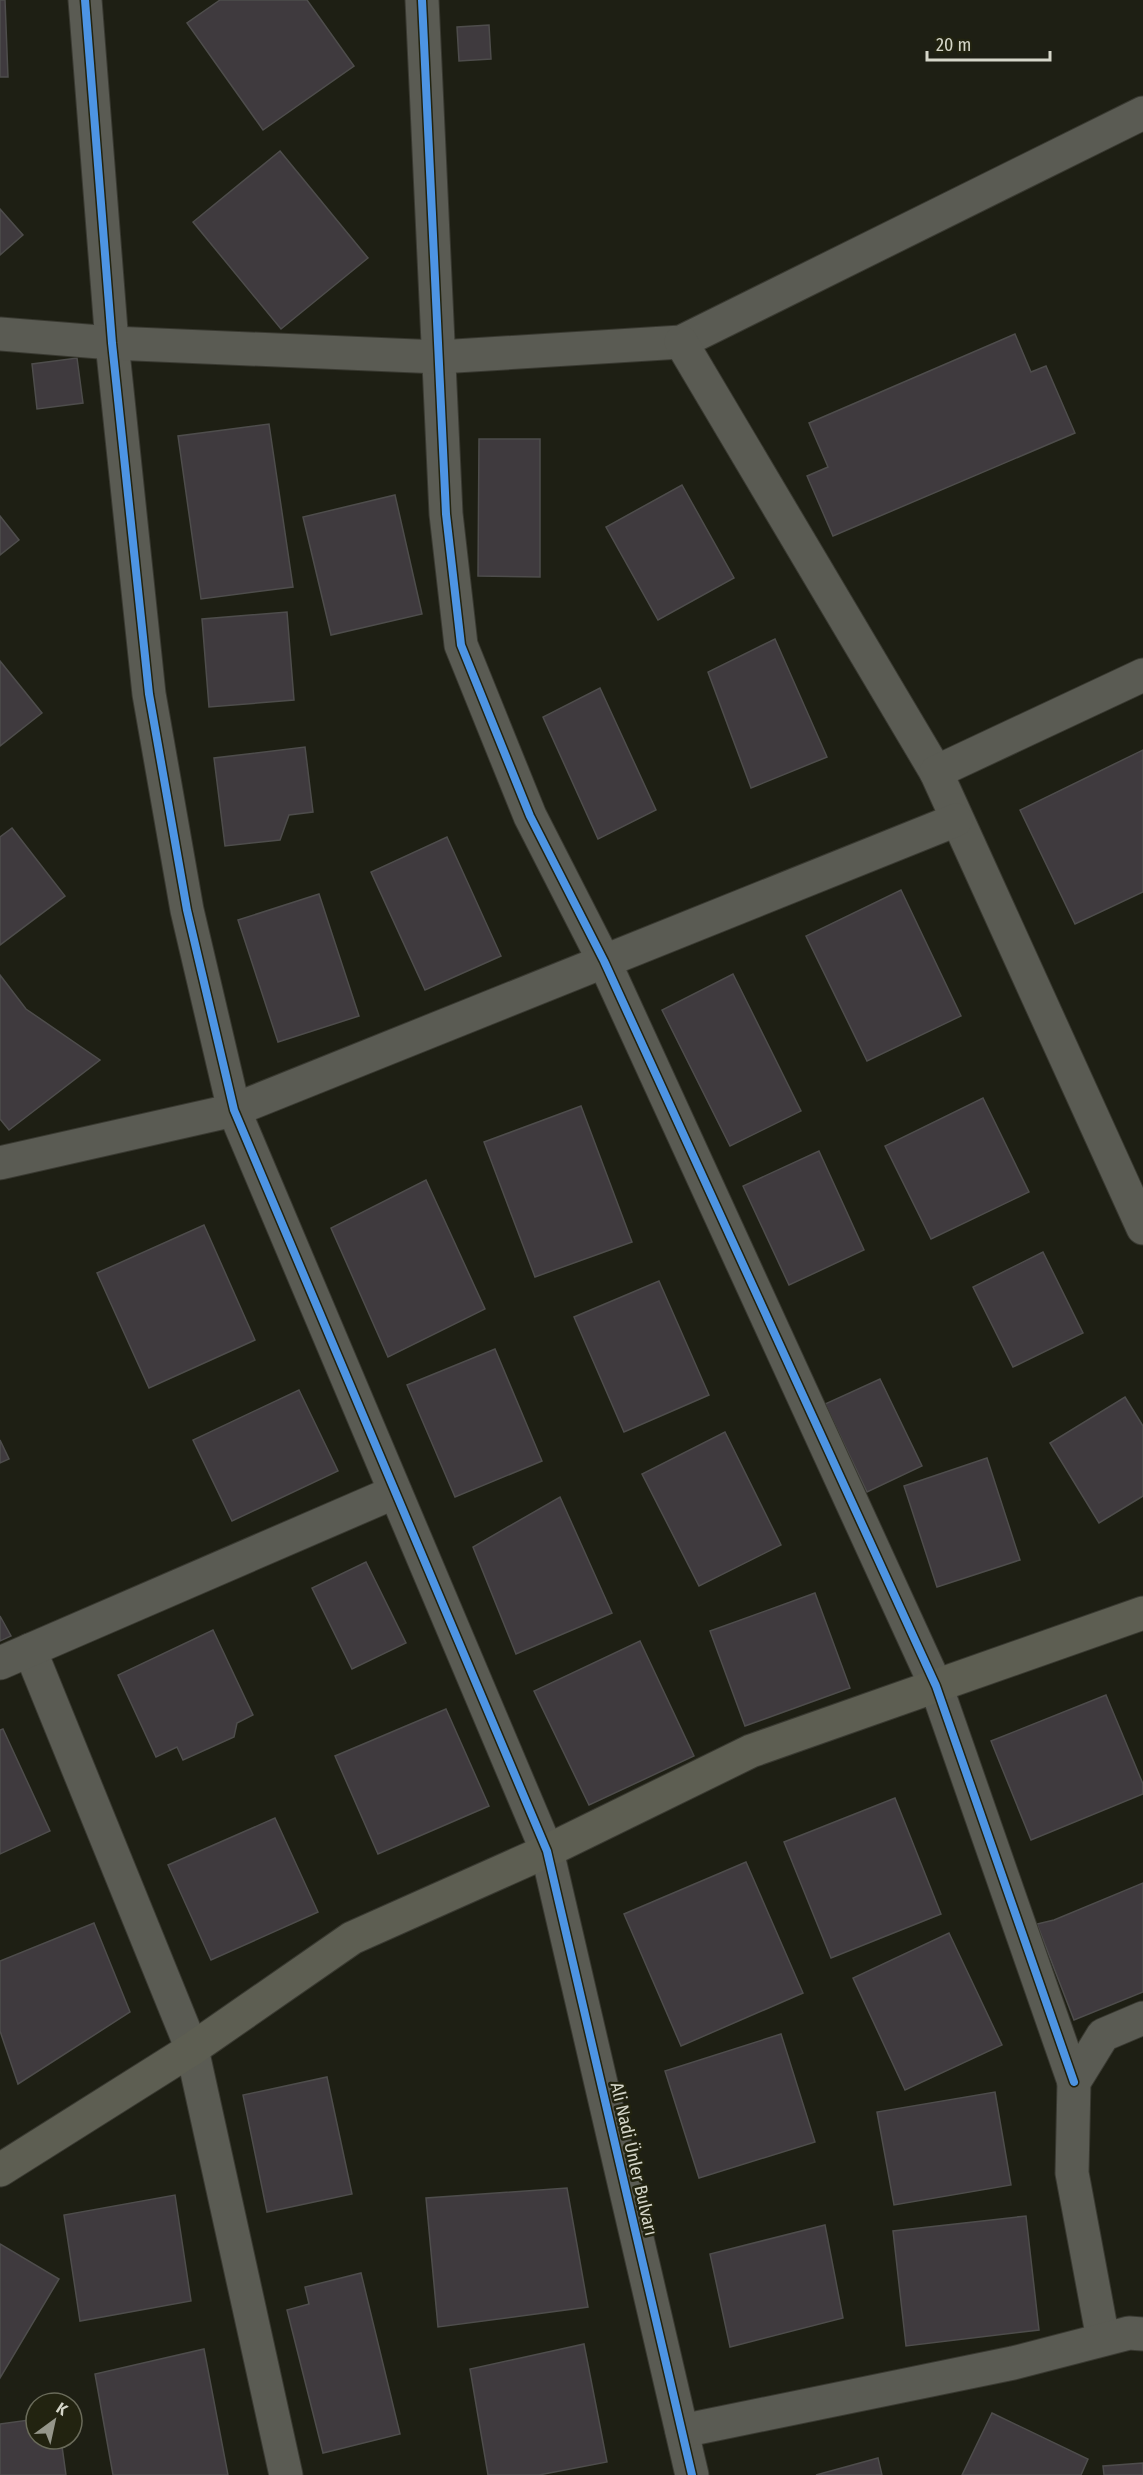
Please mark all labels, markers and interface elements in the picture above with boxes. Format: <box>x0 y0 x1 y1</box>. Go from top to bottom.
scale bar <box>927 24 1050 62</box>
text: 20 m <box>936 34 971 56</box>
street label: Ali Nadi Ünler Bulvarı <box>606 2080 662 2238</box>
north arrow <box>24 2391 84 2451</box>
text: K <box>53 2398 72 2420</box>

